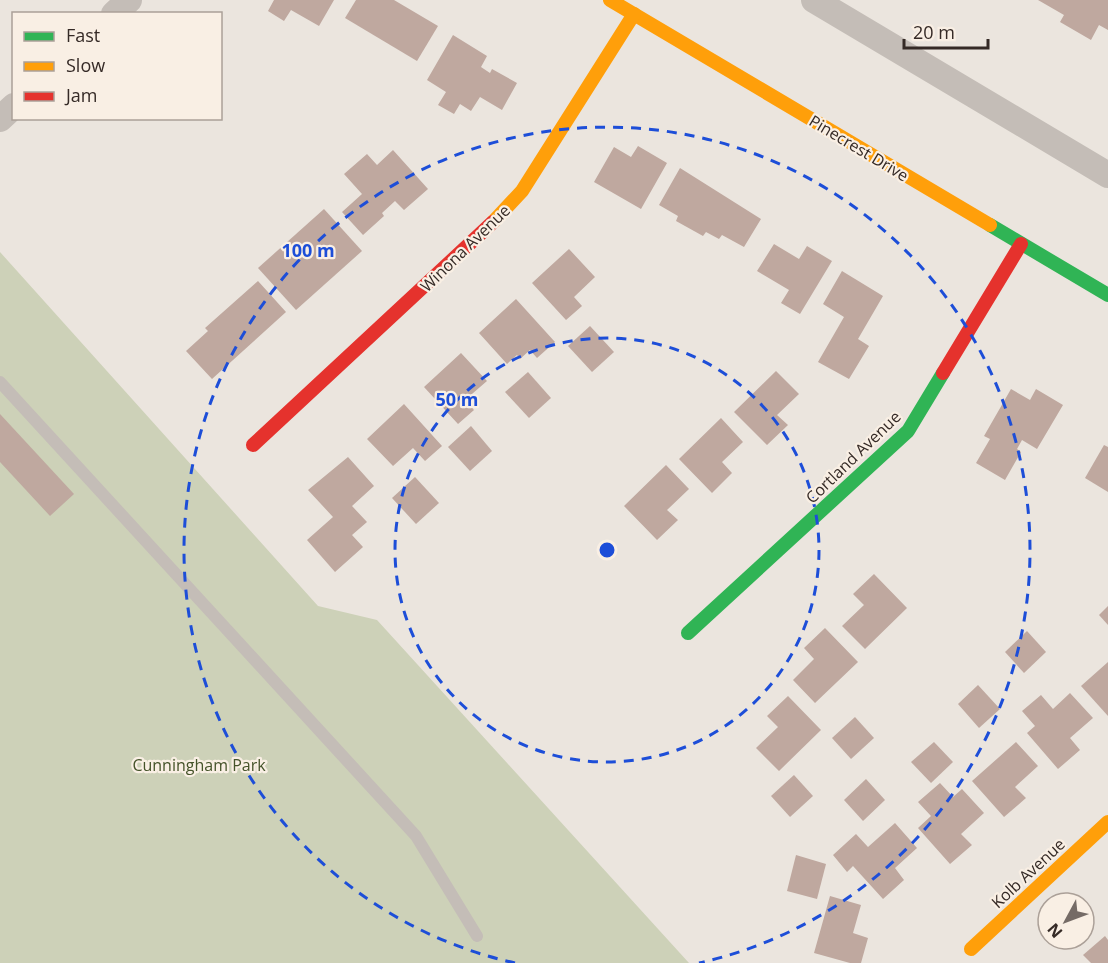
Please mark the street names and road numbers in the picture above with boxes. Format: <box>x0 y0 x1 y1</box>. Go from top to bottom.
street label: Pinecrest Drive <box>805 110 913 186</box>
street label: Winona Avenue <box>415 200 515 296</box>
street label: Cortland Avenue <box>801 406 905 508</box>
street label: Kolb Avenue <box>986 833 1070 913</box>

